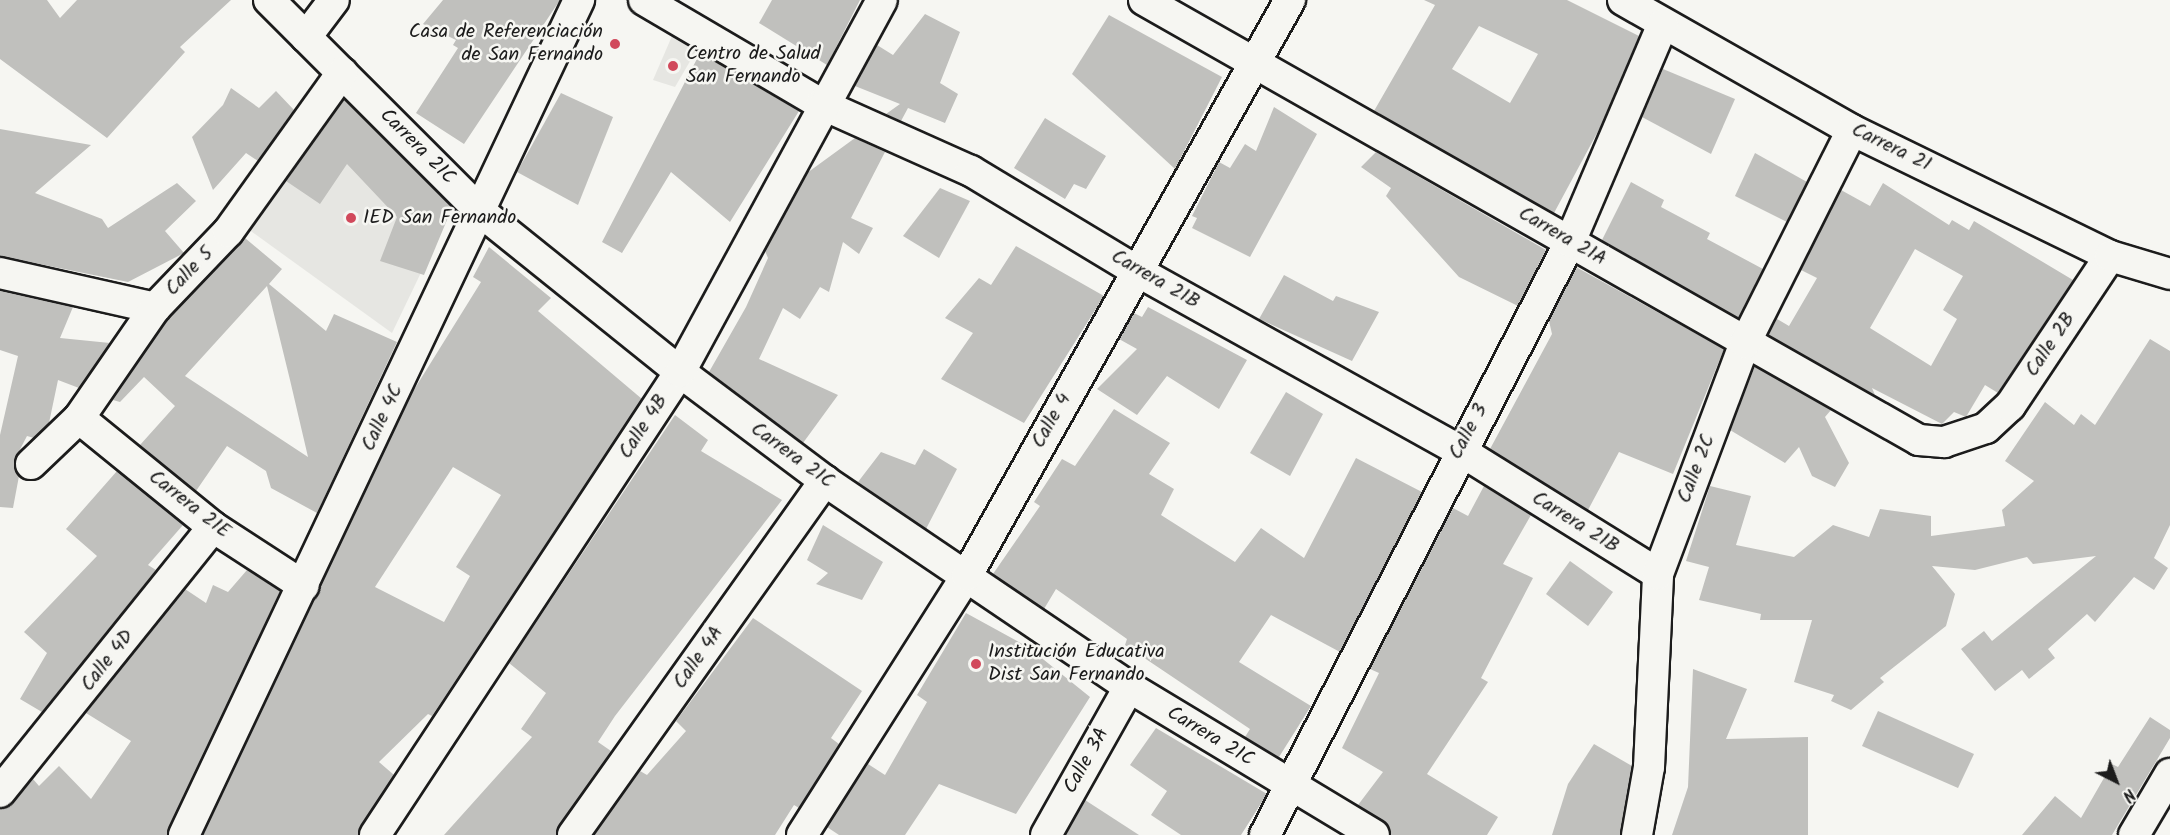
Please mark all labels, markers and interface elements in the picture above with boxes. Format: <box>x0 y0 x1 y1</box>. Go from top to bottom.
place label: Casa de Referenciación de San Fernando <box>409 20 603 67</box>
marker: Casa de Referenciación de San Fernando <box>608 37 622 51</box>
place label: Centro de Salud San Fernando <box>686 42 821 89</box>
marker: Centro de Salud San Fernando <box>664 57 682 75</box>
street label: Carrera 21C <box>374 104 460 190</box>
street label: Carrera 21 <box>1847 118 1935 178</box>
street label: Carrera 21A <box>1514 202 1610 272</box>
place label: IED San Fernando <box>363 206 516 230</box>
marker: IED San Fernando <box>344 211 358 225</box>
street label: Calle 5 <box>161 242 219 302</box>
street label: Carrera 21B <box>1106 245 1204 315</box>
street label: Calle 2B <box>2021 308 2081 382</box>
street label: Calle 4C <box>357 381 409 455</box>
street label: Calle 4 <box>1027 389 1077 453</box>
street label: Calle 4B <box>614 390 674 464</box>
street label: Calle 3 <box>1444 400 1494 464</box>
street label: Carrera 21C <box>746 418 838 494</box>
street label: Calle 2C <box>1673 431 1721 507</box>
street label: Carrera 21E <box>143 466 235 544</box>
street label: Carrera 21B <box>1527 487 1623 559</box>
street label: Calle 4A <box>669 622 729 694</box>
street label: Calle 4D <box>76 625 140 697</box>
place label: Institución Educativa Dist San Fernando <box>988 640 1165 687</box>
marker: Institución Educativa Dist San Fernando <box>969 657 983 671</box>
street label: Carrera 21C <box>1162 702 1258 772</box>
street label: Calle 3A <box>1059 724 1115 798</box>
north arrow <box>2086 751 2146 811</box>
text: N <box>2116 782 2141 807</box>

